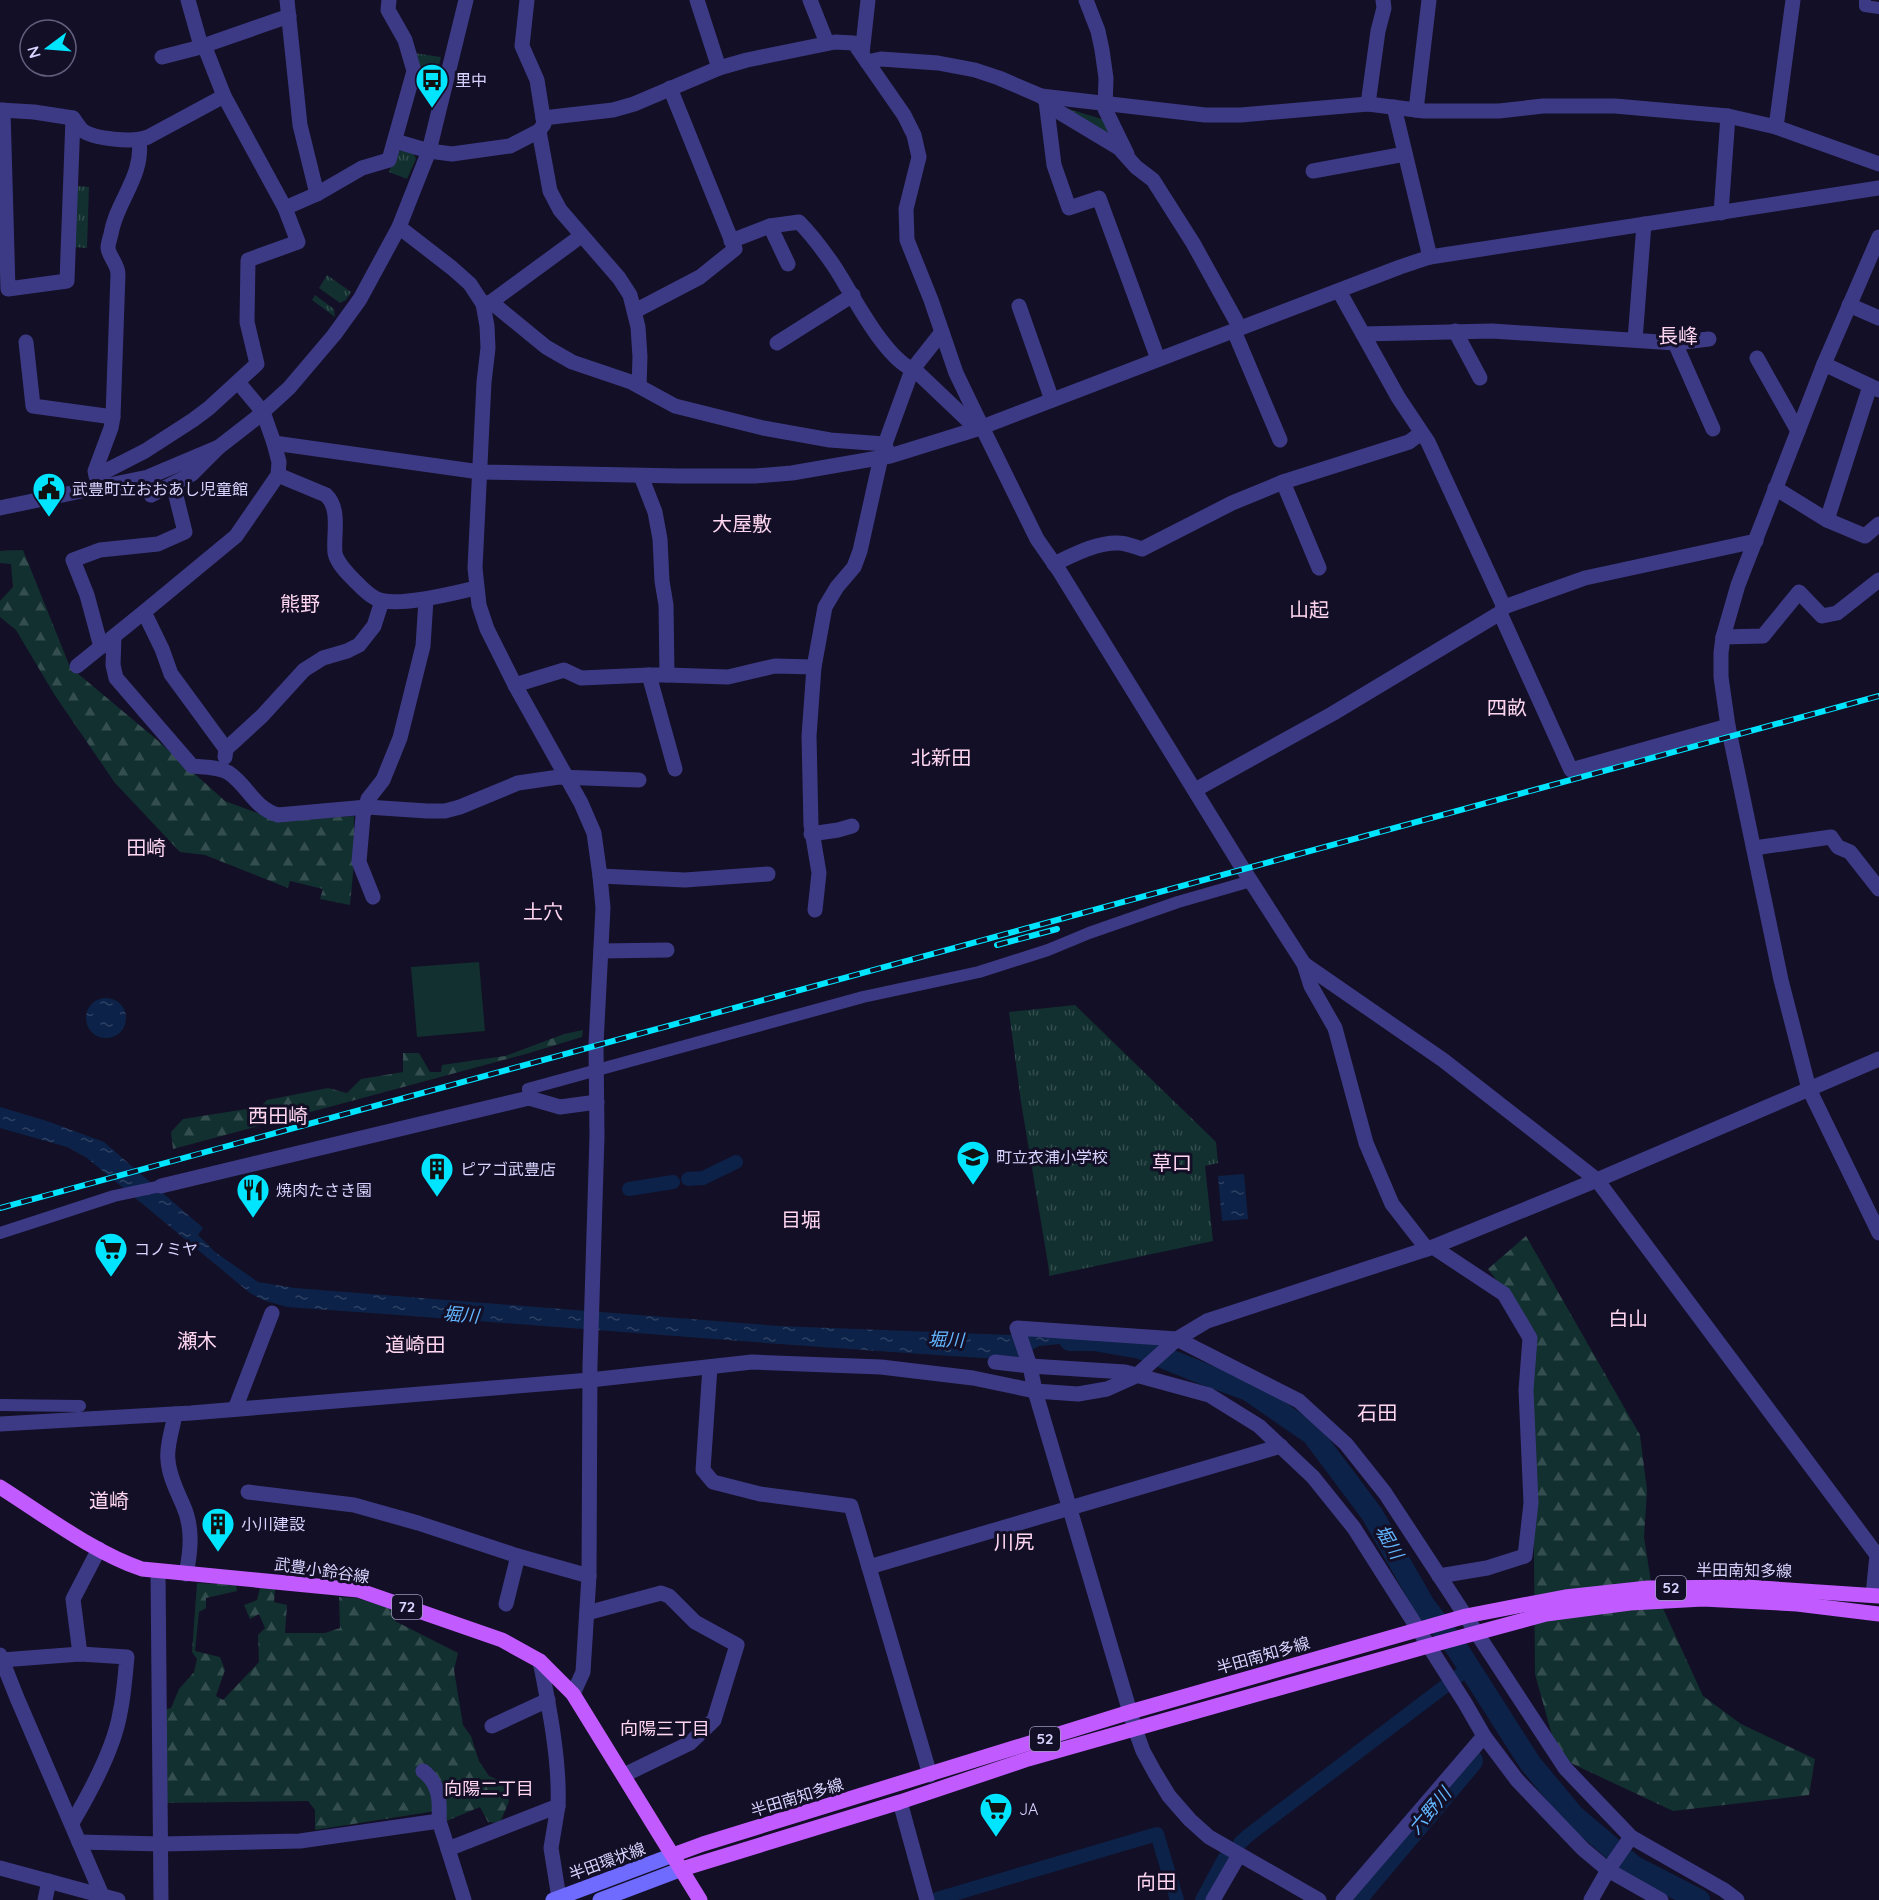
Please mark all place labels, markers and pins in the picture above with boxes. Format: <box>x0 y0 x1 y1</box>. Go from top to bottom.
bus stop icon: 里中 <box>414 62 450 109</box>
place label: 里中 <box>455 70 487 90</box>
public building icon: 武豊町立おおあし児童館 <box>31 471 67 518</box>
place label: 武豊町立おおあし児童館 <box>72 479 248 499</box>
school or university icon: 町立衣浦小学校 <box>955 1139 991 1186</box>
place label: 町立衣浦小学校 <box>996 1147 1108 1167</box>
building icon: ピアゴ武豊店 <box>419 1151 455 1198</box>
place label: ピアゴ武豊店 <box>460 1159 556 1179</box>
restaurant icon: 焼肉たさき園 <box>235 1172 271 1219</box>
place label: 焼肉たさき園 <box>276 1180 372 1200</box>
supermarket icon: コノミヤ <box>93 1231 129 1278</box>
place label: コノミヤ <box>134 1239 198 1259</box>
building icon: 小川建設 <box>200 1506 236 1553</box>
place label: 小川建設 <box>241 1514 305 1534</box>
supermarket icon: JA <box>978 1791 1014 1838</box>
place label: JA <box>1019 1799 1038 1819</box>

